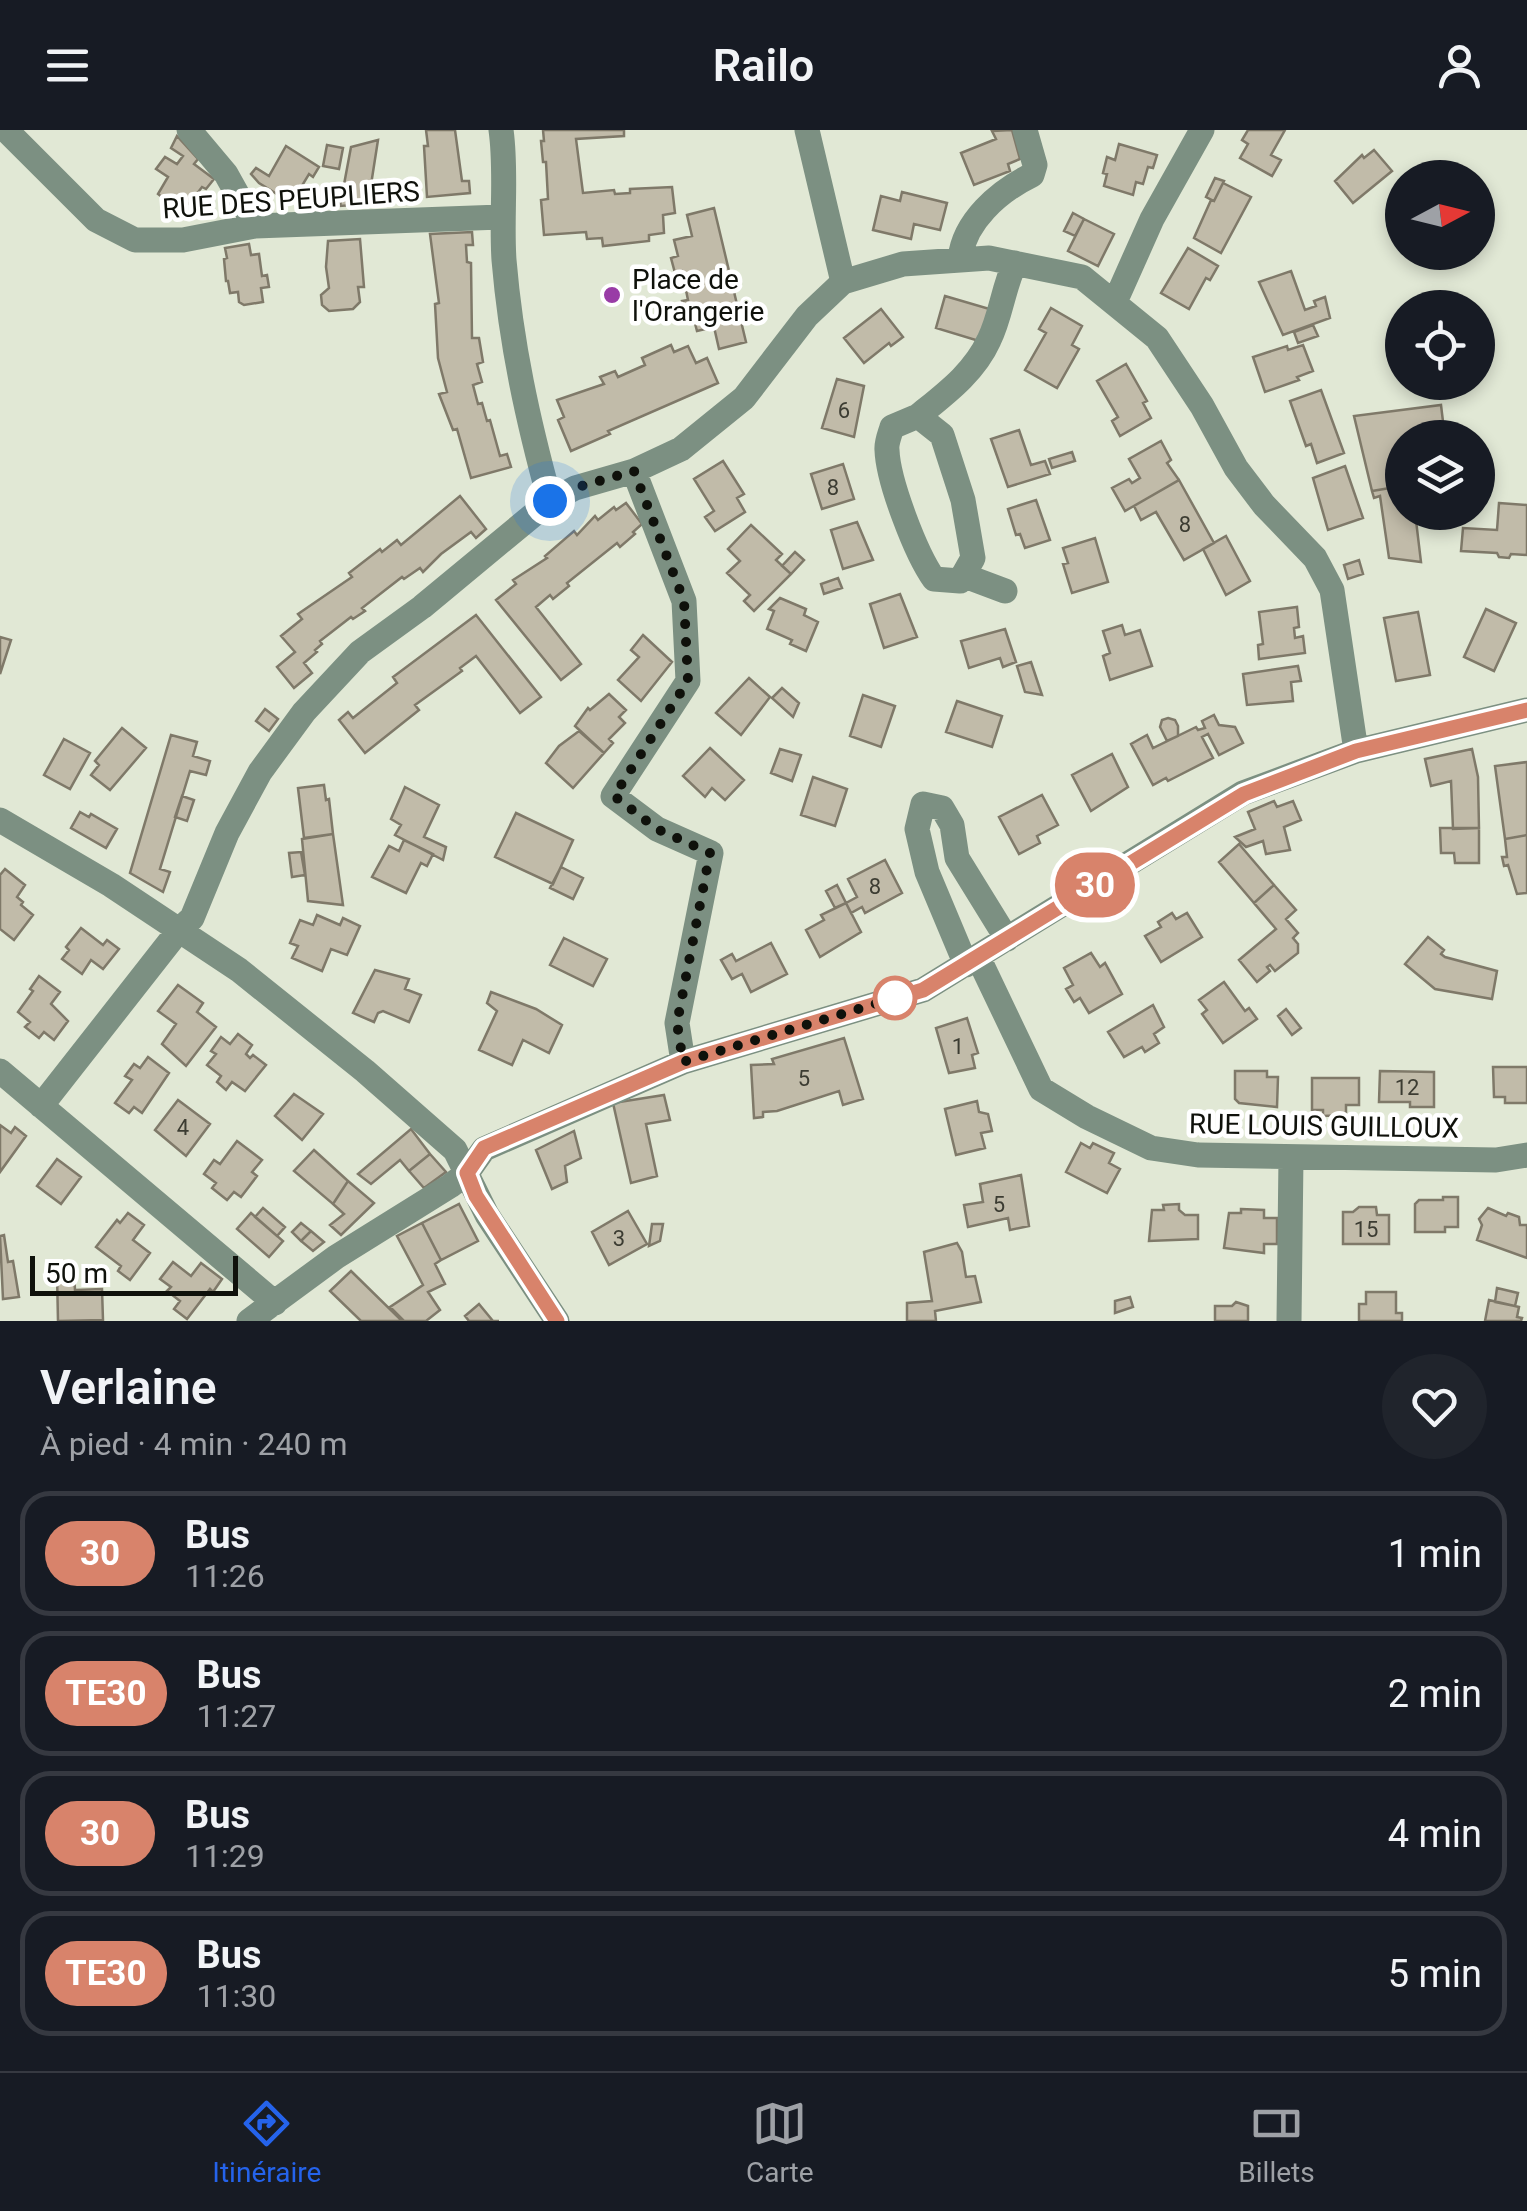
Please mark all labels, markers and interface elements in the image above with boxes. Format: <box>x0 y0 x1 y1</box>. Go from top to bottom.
icon: menu <box>40 38 95 93</box>
icon: person <box>1432 38 1487 93</box>
text: Railo <box>713 39 814 92</box>
north arrow <box>1385 160 1495 270</box>
map controls <box>1385 160 1495 530</box>
street label: RUE DES PEUPLIERS <box>161 175 421 225</box>
place label: Place de l'Orangerie <box>632 263 764 328</box>
marker: Place de l'Orangerie <box>601 284 623 306</box>
button: locate <box>1385 290 1495 400</box>
house number: 6 <box>838 398 850 423</box>
button: layers <box>1385 420 1495 530</box>
house number: 8 <box>827 475 839 500</box>
your location <box>525 476 575 526</box>
house number: 8 <box>1179 512 1191 537</box>
line badge: 30 <box>1050 852 1140 918</box>
text: 30 <box>1075 865 1115 906</box>
house number: 8 <box>869 874 881 899</box>
unlabelled marker <box>874 977 916 1019</box>
house number: 1 <box>952 1034 964 1059</box>
house number: 5 <box>798 1066 810 1091</box>
house number: 12 <box>1395 1075 1419 1100</box>
street label: RUE LOUIS GUILLOUX <box>1189 1107 1459 1145</box>
house number: 4 <box>177 1115 189 1140</box>
house number: 5 <box>993 1192 1005 1217</box>
house number: 15 <box>1354 1217 1378 1242</box>
house number: 3 <box>613 1226 625 1251</box>
scale bar <box>30 1251 238 1296</box>
text: 50 m <box>45 1257 108 1290</box>
button: heart <box>1382 1354 1487 1459</box>
text: Verlaine <box>40 1359 217 1416</box>
text: À pied · 4 min · 240 m <box>40 1425 347 1463</box>
text: Bus <box>185 1513 250 1557</box>
text: 1 min <box>1388 1532 1482 1576</box>
text: 30 <box>80 1533 120 1574</box>
text: 11:26 <box>185 1557 265 1595</box>
text: Bus <box>197 1653 262 1697</box>
text: 2 min <box>1388 1672 1482 1716</box>
text: TE30 <box>65 1673 147 1714</box>
text: 11:27 <box>197 1697 276 1735</box>
text: Bus <box>185 1793 250 1837</box>
text: 4 min <box>1388 1812 1482 1856</box>
text: 30 <box>80 1813 120 1854</box>
text: 11:29 <box>185 1837 265 1875</box>
text: Bus <box>197 1933 262 1977</box>
text: 5 min <box>1388 1952 1482 1996</box>
text: TE30 <box>65 1953 147 1994</box>
text: 11:30 <box>197 1977 276 2015</box>
tab: Itinéraire <box>212 2096 321 2189</box>
tab: Carte <box>746 2096 814 2189</box>
tab: Billets <box>1238 2096 1315 2189</box>

